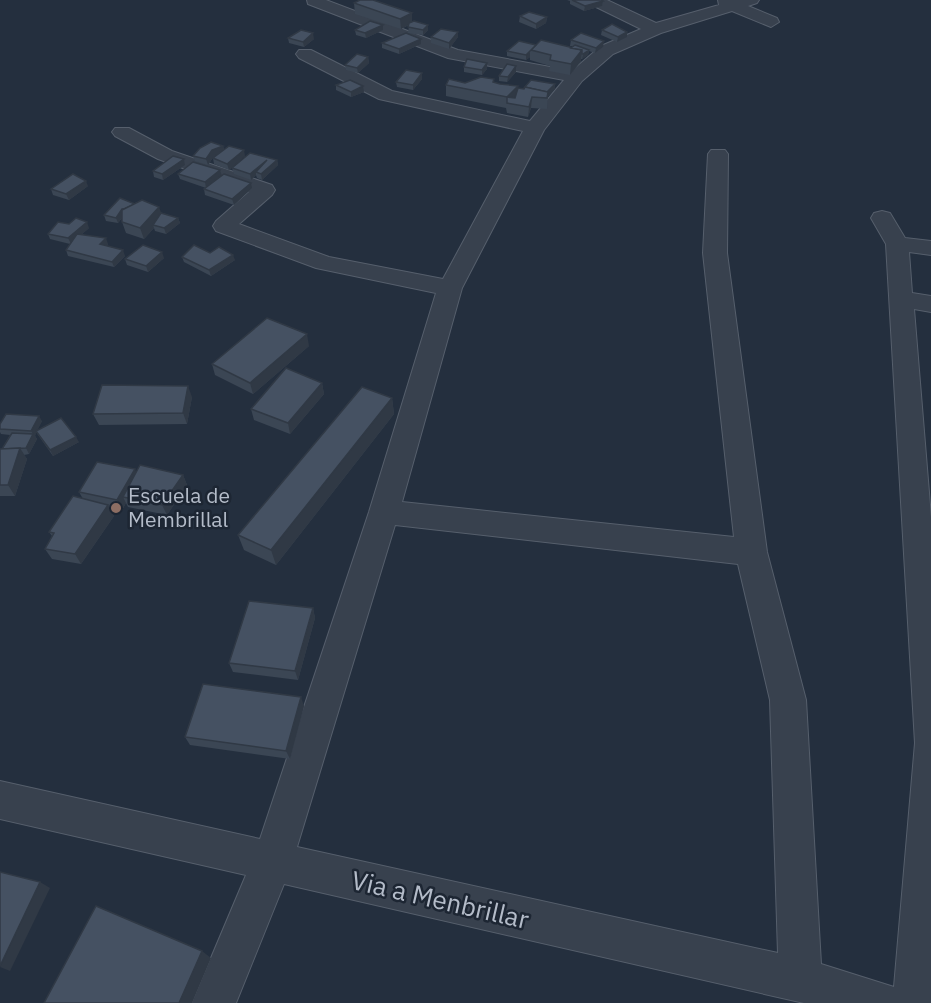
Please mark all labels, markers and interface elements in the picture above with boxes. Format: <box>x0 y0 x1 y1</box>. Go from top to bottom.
place label: Escuela de Membrillal <box>128 481 230 533</box>
marker: Escuela de Membrillal <box>109 501 123 515</box>
street label: Via a Menbrillar <box>348 862 533 936</box>

